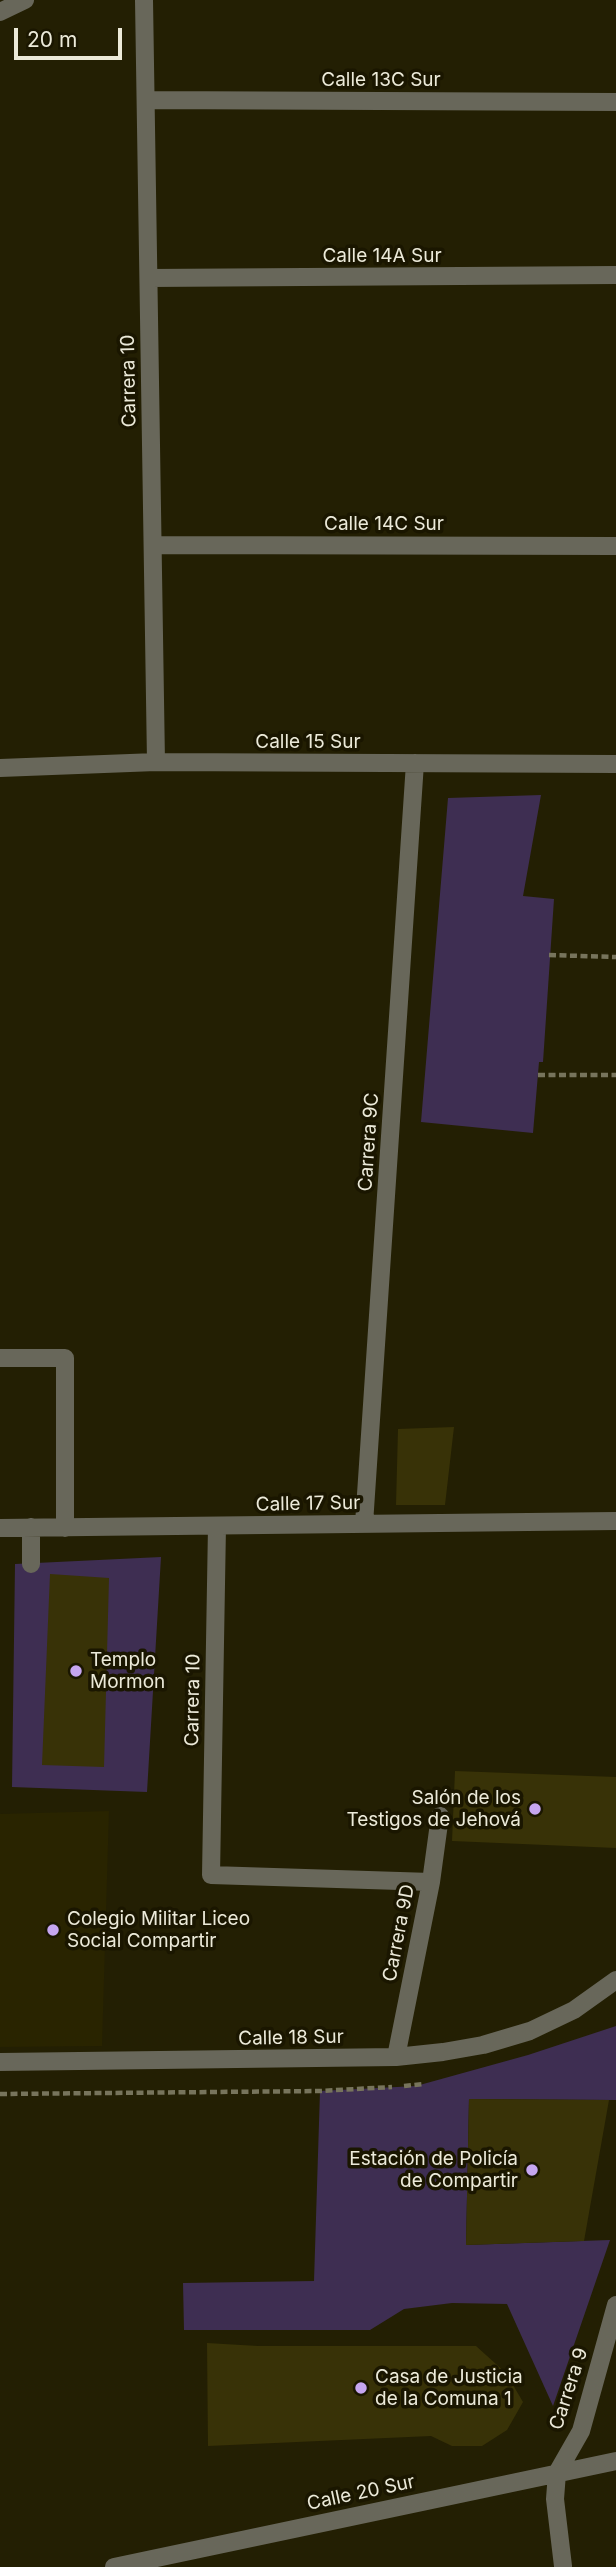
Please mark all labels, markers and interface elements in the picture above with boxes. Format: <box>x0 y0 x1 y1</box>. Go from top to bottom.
scale bar <box>18 14 126 58</box>
text: 20 m <box>27 27 77 52</box>
street label: Calle 13C Sur <box>321 69 441 91</box>
street label: Calle 14A Sur <box>322 245 442 267</box>
street label: Carrera 10 <box>117 334 141 428</box>
street label: Calle 14C Sur <box>324 513 444 535</box>
street label: Calle 15 Sur <box>255 731 361 753</box>
street label: Carrera 9C <box>354 1092 384 1192</box>
street label: Calle 17 Sur <box>256 1492 360 1516</box>
place label: Templo Mormon <box>90 1649 165 1693</box>
street label: Carrera 10 <box>181 1653 205 1747</box>
marker: Templo Mormon <box>68 1663 84 1679</box>
place label: Salón de los Testigos de Jehová <box>346 1787 521 1831</box>
marker: Salón de los Testigos de Jehová <box>527 1801 543 1817</box>
street label: Carrera 9D <box>378 1882 420 1984</box>
place label: Colegio Militar Liceo Social Compartir <box>67 1908 250 1952</box>
marker: Colegio Militar Liceo Social Compartir <box>45 1922 61 1938</box>
street label: Calle 18 Sur <box>238 2026 344 2050</box>
place label: Estación de Policía de Compartir <box>349 2148 518 2192</box>
marker: Estación de Policía de Compartir <box>524 2162 540 2178</box>
street label: Carrera 9 <box>545 2345 593 2433</box>
place label: Casa de Justicia de la Comuna 1 <box>375 2366 523 2410</box>
marker: Casa de Justicia de la Comuna 1 <box>353 2380 369 2396</box>
street label: Calle 20 Sur <box>305 2470 417 2516</box>

